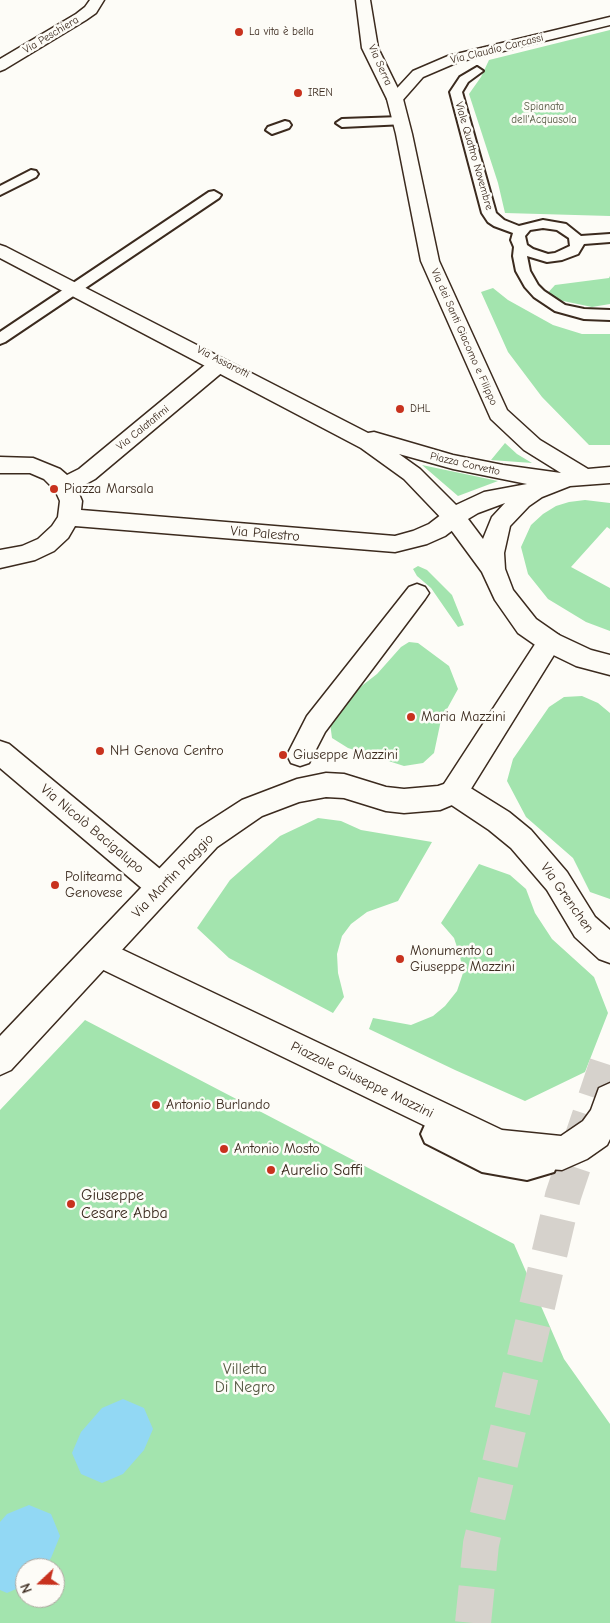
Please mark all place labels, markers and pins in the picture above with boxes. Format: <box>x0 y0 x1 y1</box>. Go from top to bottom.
place label: La vita è bella <box>249 25 314 39</box>
marker: La vita è bella <box>233 26 245 38</box>
place label: IREN <box>308 86 333 100</box>
marker: IREN <box>292 87 304 99</box>
place label: DHL <box>410 402 430 416</box>
marker: DHL <box>394 403 406 415</box>
place label: Piazza Marsala <box>64 481 154 497</box>
marker: Piazza Marsala <box>48 483 60 495</box>
place label: Maria Mazzini <box>421 709 506 725</box>
marker: Maria Mazzini <box>405 711 417 723</box>
place label: NH Genova Centro <box>110 743 224 759</box>
marker: NH Genova Centro <box>94 745 106 757</box>
place label: Giuseppe Mazzini <box>293 747 398 763</box>
marker: Giuseppe Mazzini <box>277 749 289 761</box>
place label: Politeama Genovese <box>65 869 123 902</box>
marker: Politeama Genovese <box>49 879 61 891</box>
place label: Monumento a Giuseppe Mazzini <box>410 943 515 976</box>
marker: Monumento a Giuseppe Mazzini <box>394 953 406 965</box>
place label: Antonio Burlando <box>166 1097 270 1113</box>
marker: Antonio Burlando <box>150 1099 162 1111</box>
place label: Antonio Mosto <box>234 1141 320 1157</box>
marker: Antonio Mosto <box>218 1143 230 1155</box>
place label: Aurelio Saffi <box>281 1160 363 1180</box>
marker: Aurelio Saffi <box>265 1164 277 1176</box>
place label: Giuseppe Cesare Abba <box>81 1185 168 1223</box>
marker: Giuseppe Cesare Abba <box>65 1198 77 1210</box>

